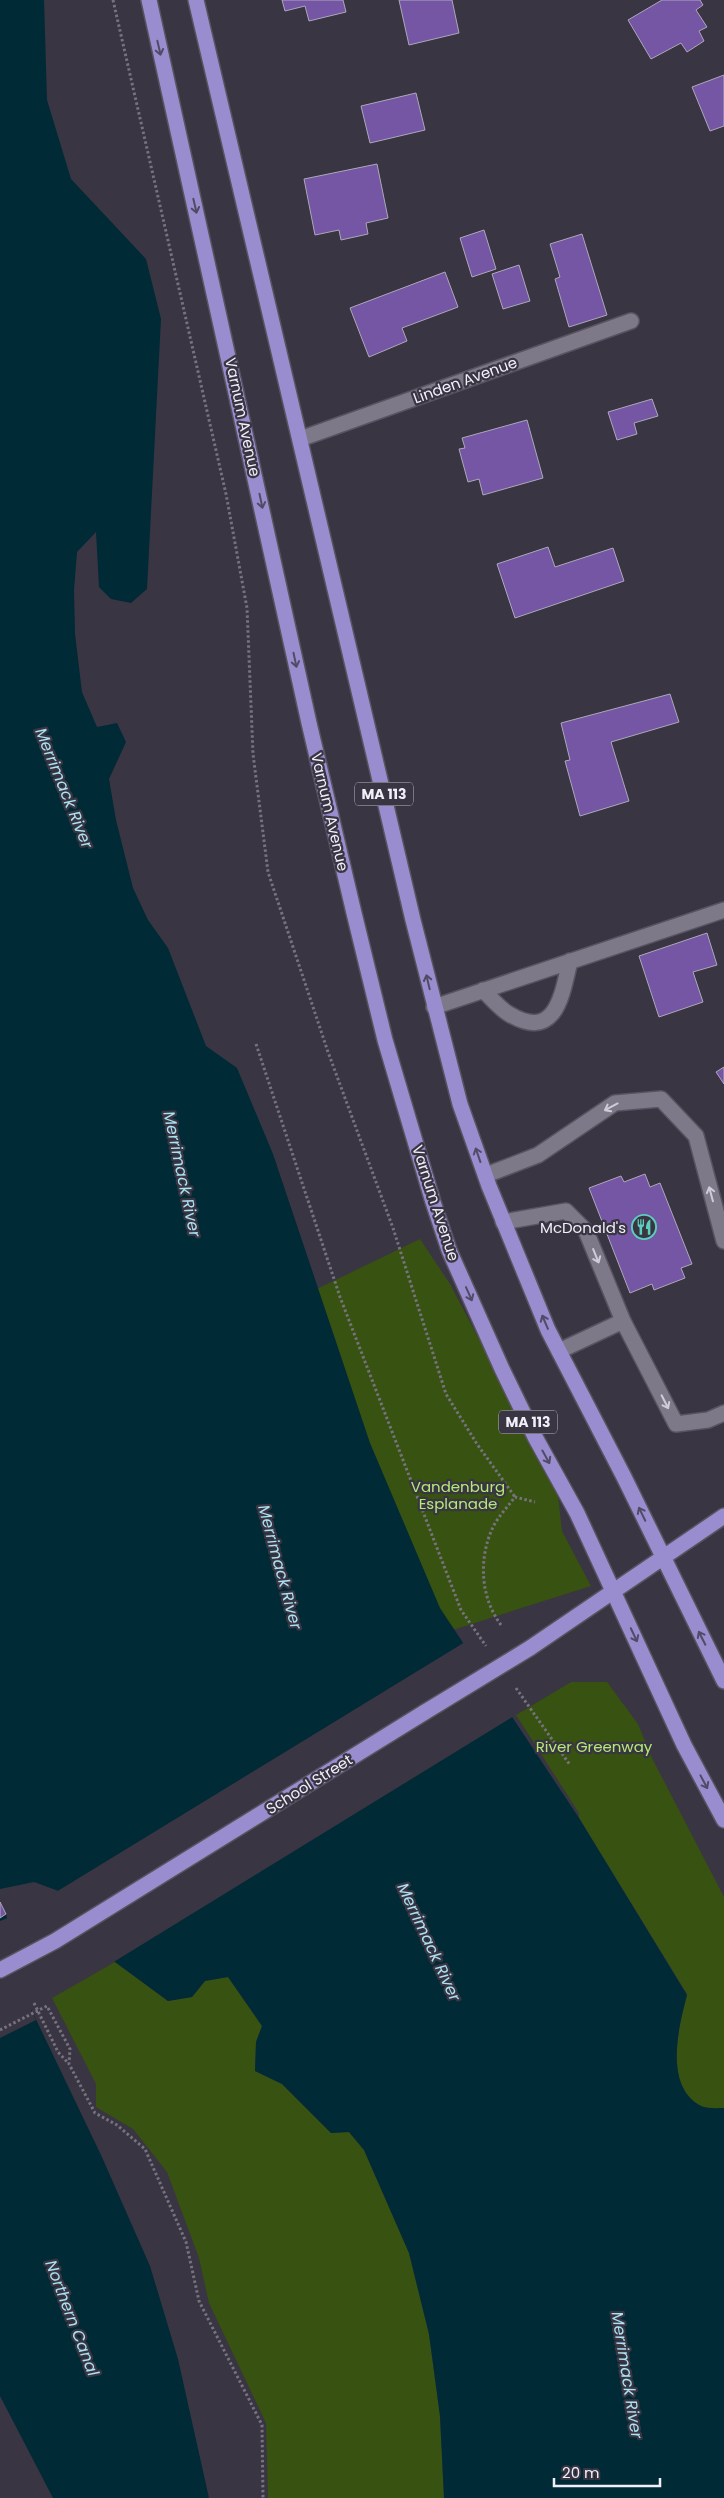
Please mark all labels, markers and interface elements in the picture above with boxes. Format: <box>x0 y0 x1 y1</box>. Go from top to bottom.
one-way arrow <box>155 39 164 55</box>
one-way arrow <box>191 198 200 214</box>
street label: Linden Avenue <box>410 351 520 409</box>
street label: Varnum Avenue <box>220 356 266 478</box>
one-way arrow <box>257 493 266 509</box>
one-way arrow <box>291 652 300 668</box>
water label: Merrimack River <box>29 724 99 853</box>
street label: Varnum Avenue <box>306 751 354 873</box>
road number: MA 113 <box>355 782 413 806</box>
one-way arrow <box>423 974 432 990</box>
one-way arrow <box>603 1102 618 1112</box>
water label: Merrimack River <box>157 1109 207 1240</box>
street label: Varnum Avenue <box>407 1142 465 1264</box>
one-way arrow <box>473 1147 482 1163</box>
one-way arrow <box>706 1186 716 1202</box>
restaurant icon: McDonald's <box>631 1214 657 1240</box>
place label: McDonald's <box>540 1217 626 1238</box>
one-way arrow <box>592 1247 601 1263</box>
one-way arrow <box>464 1286 474 1301</box>
one-way arrow <box>539 1315 549 1330</box>
one-way arrow <box>660 1395 670 1410</box>
road number: MA 113 <box>499 1410 557 1434</box>
one-way arrow <box>541 1449 551 1464</box>
park label: Vandenburg Esplanade <box>411 1476 505 1514</box>
water label: Merrimack River <box>252 1502 308 1633</box>
one-way arrow <box>637 1507 646 1522</box>
one-way arrow <box>630 1627 639 1642</box>
one-way arrow <box>697 1631 706 1646</box>
park label: River Greenway <box>536 1736 653 1757</box>
street label: School Street <box>262 1749 356 1819</box>
one-way arrow <box>700 1774 709 1789</box>
water label: Merrimack River <box>392 1879 467 2006</box>
water label: Northern Canal <box>39 2257 105 2379</box>
water label: Merrimack River <box>606 2310 649 2441</box>
scale bar <box>554 2456 660 2488</box>
text: 20 m <box>562 2462 600 2483</box>

